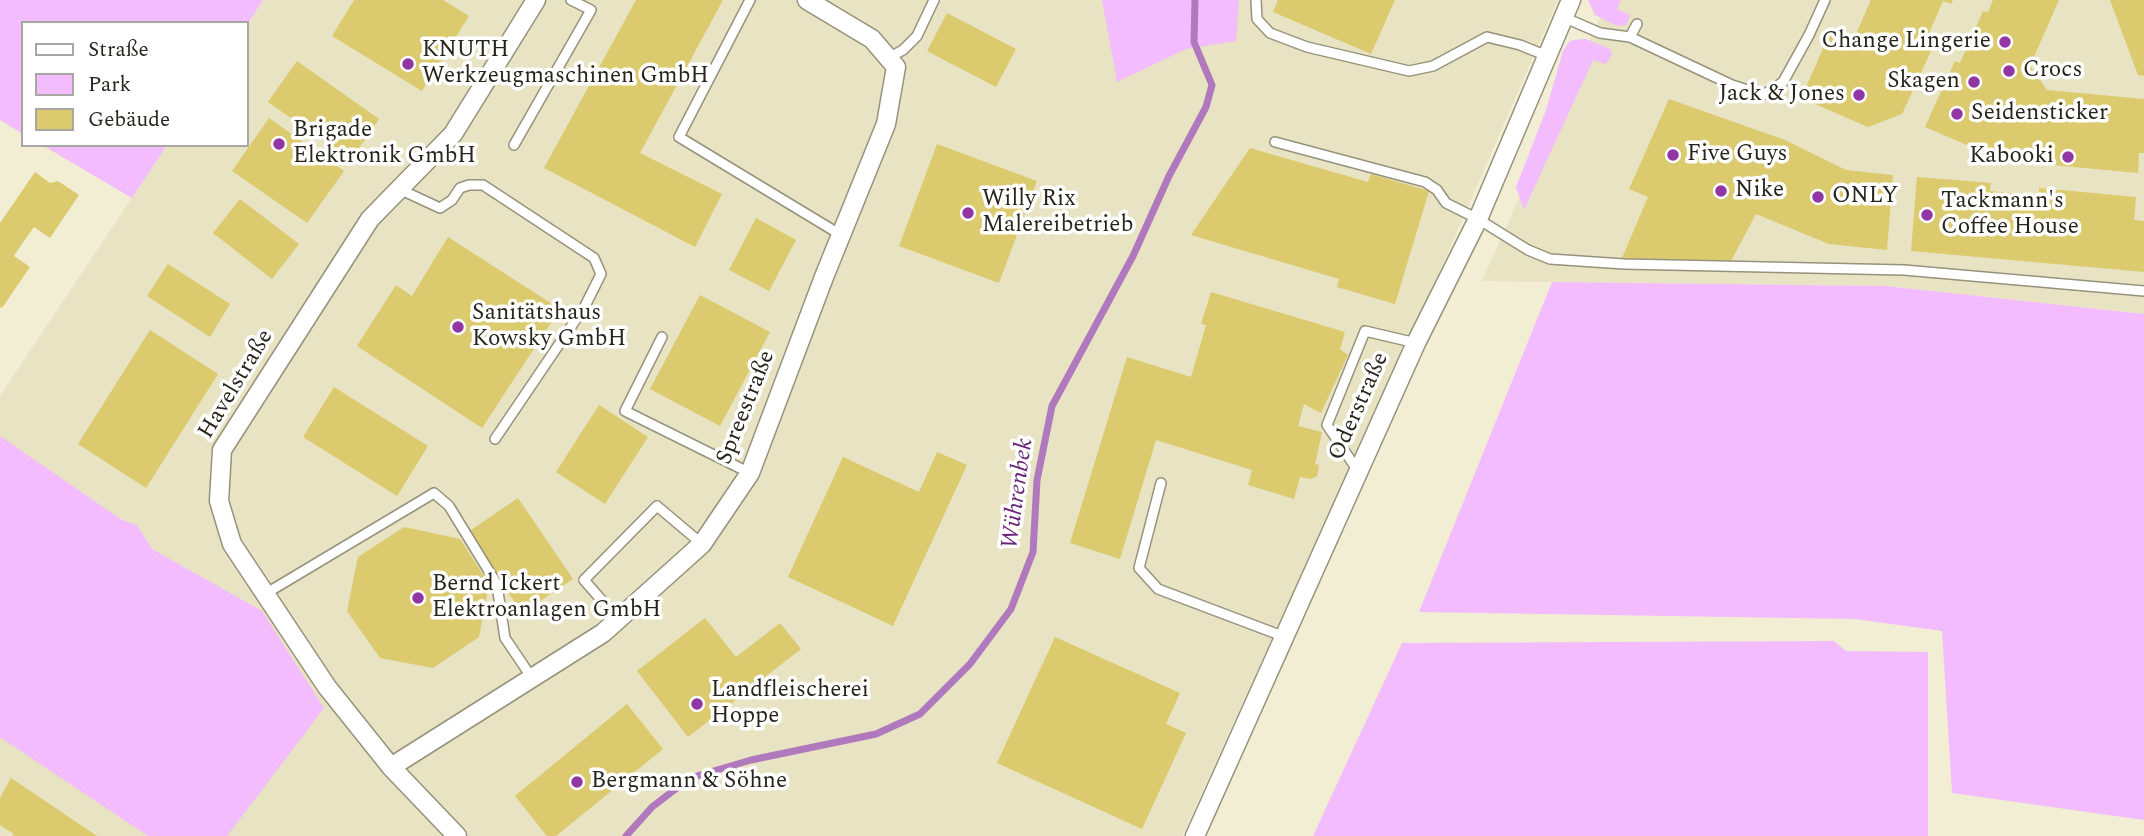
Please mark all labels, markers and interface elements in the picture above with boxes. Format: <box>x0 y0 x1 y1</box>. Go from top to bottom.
legend <box>21 21 248 147</box>
place label: Change Lingerie <box>1821 28 1991 56</box>
text: Straße <box>88 34 149 66</box>
marker: Change Lingerie <box>1997 34 2013 50</box>
place label: KNUTH Werkzeugmaschinen GmbH <box>422 37 709 91</box>
marker: KNUTH Werkzeugmaschinen GmbH <box>400 56 416 72</box>
place label: Crocs <box>2023 57 2082 85</box>
marker: Crocs <box>2001 63 2017 79</box>
place label: Skagen <box>1887 68 1960 96</box>
text: Park <box>88 69 131 101</box>
marker: Skagen <box>1966 74 1982 90</box>
place label: Jack & Jones <box>1719 81 1845 109</box>
marker: Jack & Jones <box>1851 87 1867 103</box>
place label: Seidensticker <box>1971 100 2108 128</box>
text: Gebäude <box>88 104 170 136</box>
marker: Seidensticker <box>1949 106 1965 122</box>
place label: Brigade Elektronik GmbH <box>293 117 476 171</box>
marker: Brigade Elektronik GmbH <box>271 136 287 152</box>
place label: Five Guys <box>1687 141 1788 169</box>
place label: Kabooki <box>1969 143 2054 171</box>
marker: Five Guys <box>1665 147 1681 163</box>
marker: Kabooki <box>2060 149 2076 165</box>
place label: Nike <box>1735 177 1784 205</box>
marker: Nike <box>1713 183 1729 199</box>
place label: ONLY <box>1832 183 1898 211</box>
place label: Willy Rix Malereibetrieb <box>982 186 1133 240</box>
place label: Tackmann's Coffee House <box>1941 188 2079 242</box>
marker: ONLY <box>1810 189 1826 205</box>
marker: Willy Rix Malereibetrieb <box>960 205 976 221</box>
marker: Tackmann's Coffee House <box>1919 207 1935 223</box>
place label: Sanitätshaus Kowsky GmbH <box>472 300 626 354</box>
marker: Sanitätshaus Kowsky GmbH <box>450 319 466 335</box>
street label: Havelstraße <box>194 325 280 445</box>
street label: Spreestraße <box>712 347 782 469</box>
street label: Oderstraße <box>1324 349 1396 465</box>
water label: Wührenbek <box>997 437 1041 551</box>
place label: Bernd Ickert Elektroanlagen GmbH <box>432 571 661 625</box>
marker: Bernd Ickert Elektroanlagen GmbH <box>410 590 426 606</box>
place label: Landfleischerei Hoppe <box>711 677 869 731</box>
marker: Landfleischerei Hoppe <box>689 696 705 712</box>
place label: Bergmann & Söhne <box>591 768 787 796</box>
marker: Bergmann & Söhne <box>569 774 585 790</box>

